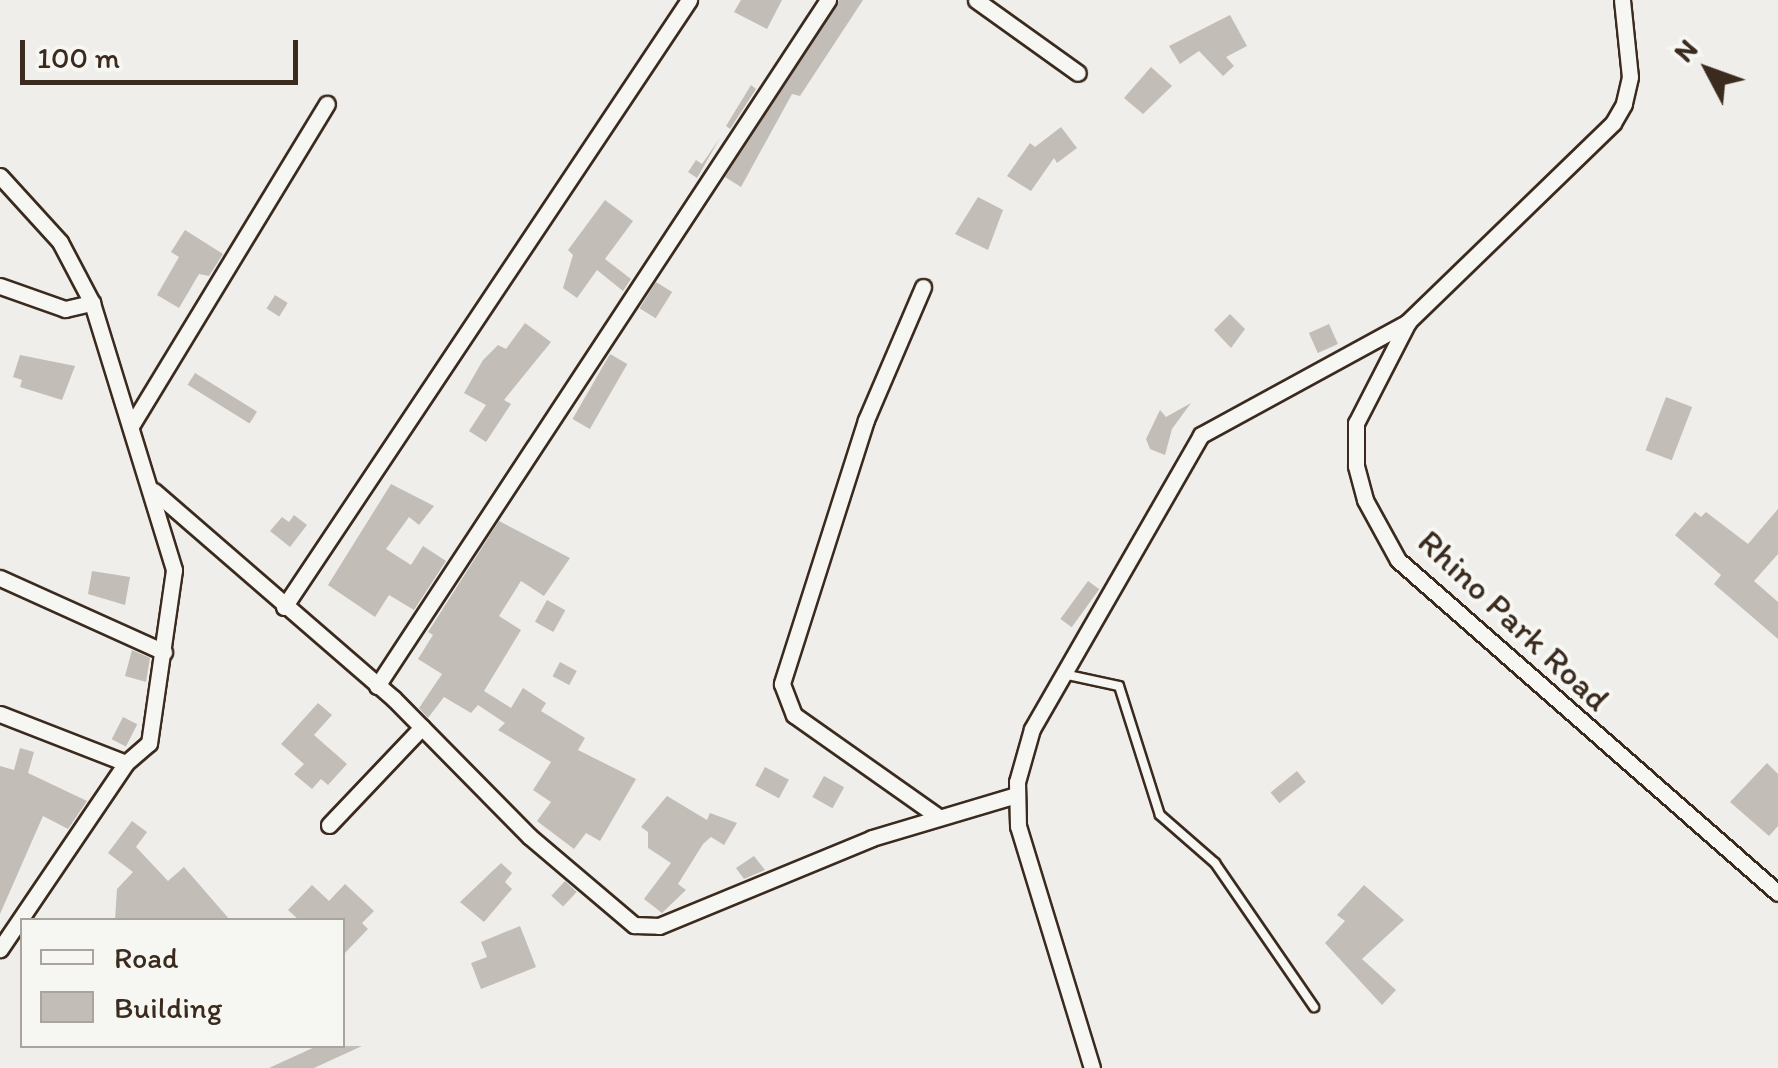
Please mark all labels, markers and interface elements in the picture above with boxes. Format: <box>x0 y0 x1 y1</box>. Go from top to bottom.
scale bar <box>25 20 302 82</box>
north arrow <box>1658 20 1758 120</box>
text: N <box>1666 32 1704 69</box>
text: 100 m <box>37 39 120 76</box>
street label: Rhino Park Road <box>1410 521 1618 719</box>
legend <box>20 918 345 1048</box>
text: Road <box>114 939 179 976</box>
text: Building <box>114 989 222 1026</box>

